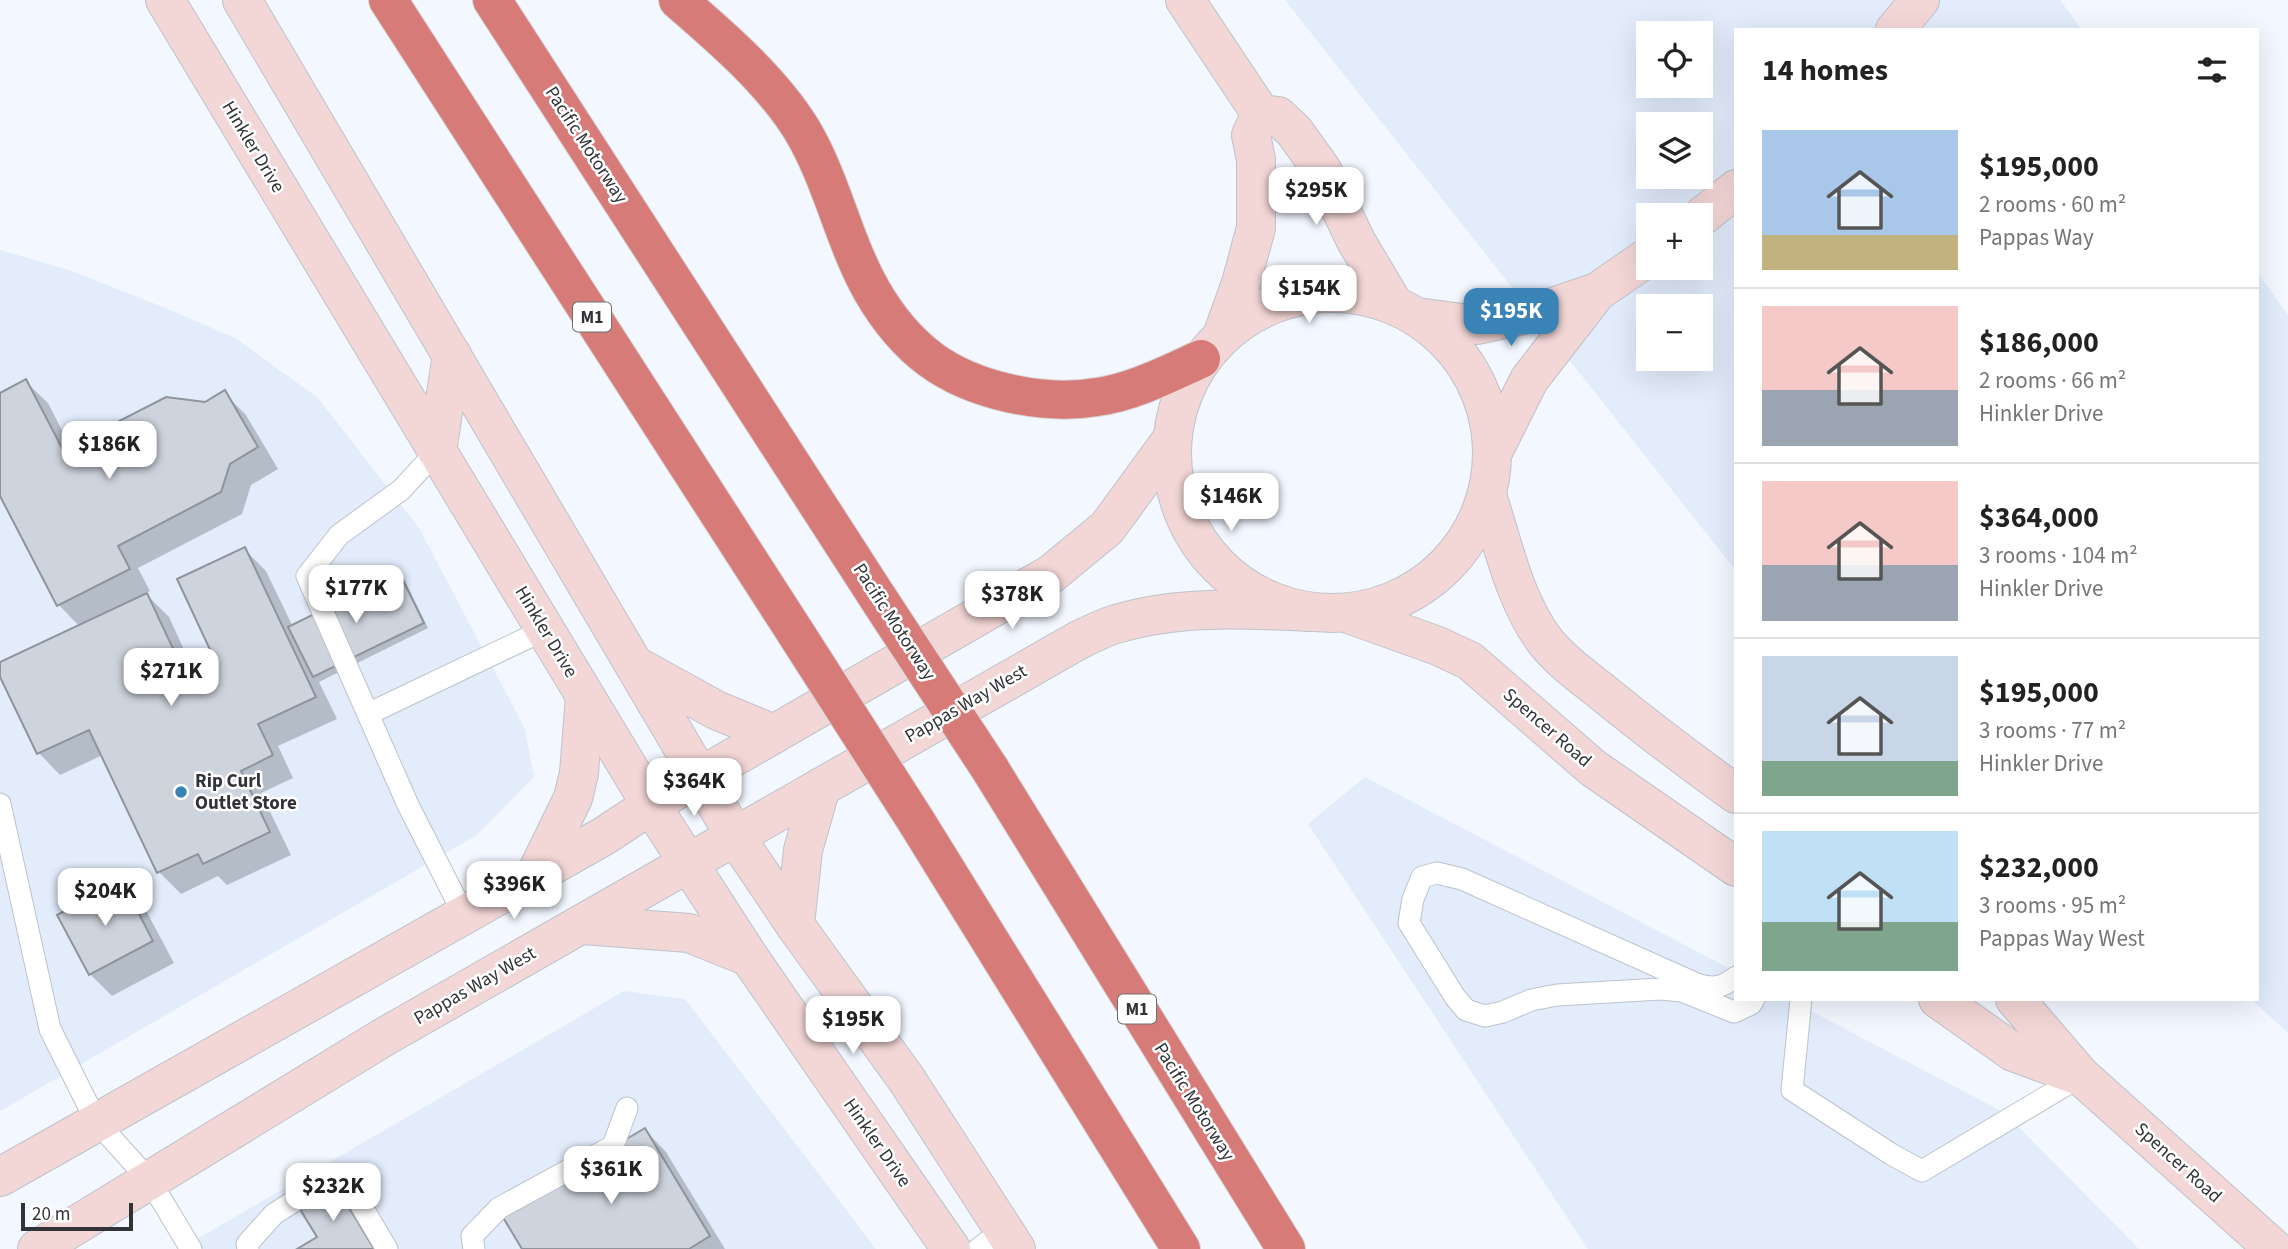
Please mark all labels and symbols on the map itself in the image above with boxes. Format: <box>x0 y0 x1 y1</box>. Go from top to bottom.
street label: Pacific Motorway <box>538 81 634 209</box>
street label: Hinkler Drive <box>215 96 291 198</box>
pin: $295K <box>1267 168 1365 227</box>
pin: $154K <box>1260 266 1358 325</box>
pin: $195K <box>1462 288 1560 348</box>
road number: M1 <box>573 302 611 332</box>
pin: $186K <box>60 421 158 481</box>
pin: $146K <box>1182 474 1280 533</box>
street label: Pacific Motorway <box>846 558 942 686</box>
pin: $177K <box>307 566 405 625</box>
pin: $378K <box>963 572 1061 631</box>
street label: Hinkler Drive <box>508 581 584 683</box>
pin: $271K <box>122 648 220 708</box>
street label: Pappas Way West <box>900 658 1033 750</box>
street label: Spencer Road <box>1497 682 1597 774</box>
pin: $364K <box>645 758 743 818</box>
place label: Rip Curl Outlet Store <box>195 768 297 817</box>
marker: Rip Curl Outlet Store <box>173 784 189 800</box>
pin: $396K <box>465 862 563 921</box>
pin: $204K <box>56 869 154 928</box>
street label: Pappas Way West <box>409 940 542 1032</box>
road number: M1 <box>1118 994 1156 1024</box>
pin: $195K <box>804 996 902 1056</box>
street label: Pacific Motorway <box>1147 1038 1241 1166</box>
street label: Hinkler Drive <box>836 1093 918 1193</box>
street label: Spencer Road <box>2128 1116 2228 1210</box>
pin: $361K <box>562 1146 660 1206</box>
pin: $232K <box>284 1164 382 1223</box>
scale bar <box>21 1200 133 1232</box>

